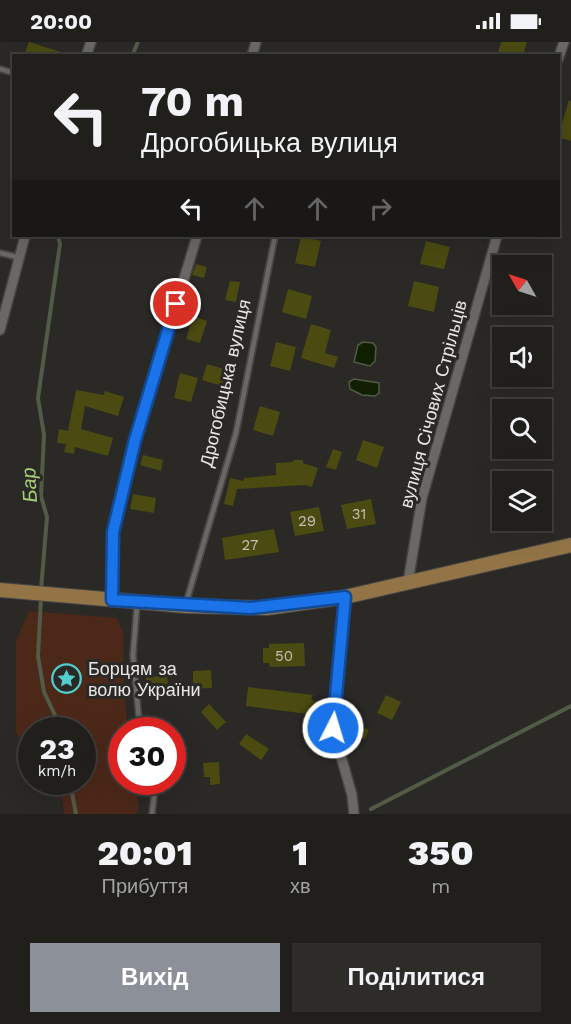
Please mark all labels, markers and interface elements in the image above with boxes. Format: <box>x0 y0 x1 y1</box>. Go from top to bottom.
text: 20:00 <box>30 9 92 34</box>
text: 70 m <box>141 77 244 126</box>
icon: left <box>42 78 120 156</box>
text: Дрогобицька вулиця <box>141 127 398 159</box>
icon: left <box>175 192 208 225</box>
icon: ahead <box>238 192 271 225</box>
icon: ahead <box>301 192 334 225</box>
icon: right <box>364 192 397 225</box>
north arrow <box>492 255 552 315</box>
map controls <box>492 255 552 531</box>
pin <box>150 278 201 329</box>
icon: arrive <box>159 287 192 320</box>
street label: Дрогобицька вулиця <box>196 297 254 469</box>
street label: вулиця Січових Стрільців <box>395 298 471 510</box>
button: sound <box>492 327 552 387</box>
button: search <box>492 399 552 459</box>
water label: Бар <box>16 467 42 503</box>
button: layers <box>492 471 552 531</box>
house number: 31 <box>352 505 366 523</box>
house number: 29 <box>298 512 316 530</box>
house number: 27 <box>242 536 258 554</box>
house number: 50 <box>275 647 293 665</box>
place label: Борцям за волю України <box>88 658 201 700</box>
place icon: Борцям за волю України <box>51 662 83 694</box>
position arrow <box>301 696 365 760</box>
speed limit sign: 30 <box>108 717 186 795</box>
text: 23 <box>39 731 75 766</box>
text: km/h <box>38 762 76 780</box>
text: 20:01 <box>97 832 193 874</box>
text: 1 <box>292 832 308 874</box>
text: 350 <box>408 832 474 874</box>
text: Прибуття <box>102 874 188 898</box>
text: хв <box>290 874 311 898</box>
text: m <box>431 874 450 898</box>
button: Вихід <box>30 943 280 1012</box>
button: Поділитися <box>292 943 541 1012</box>

